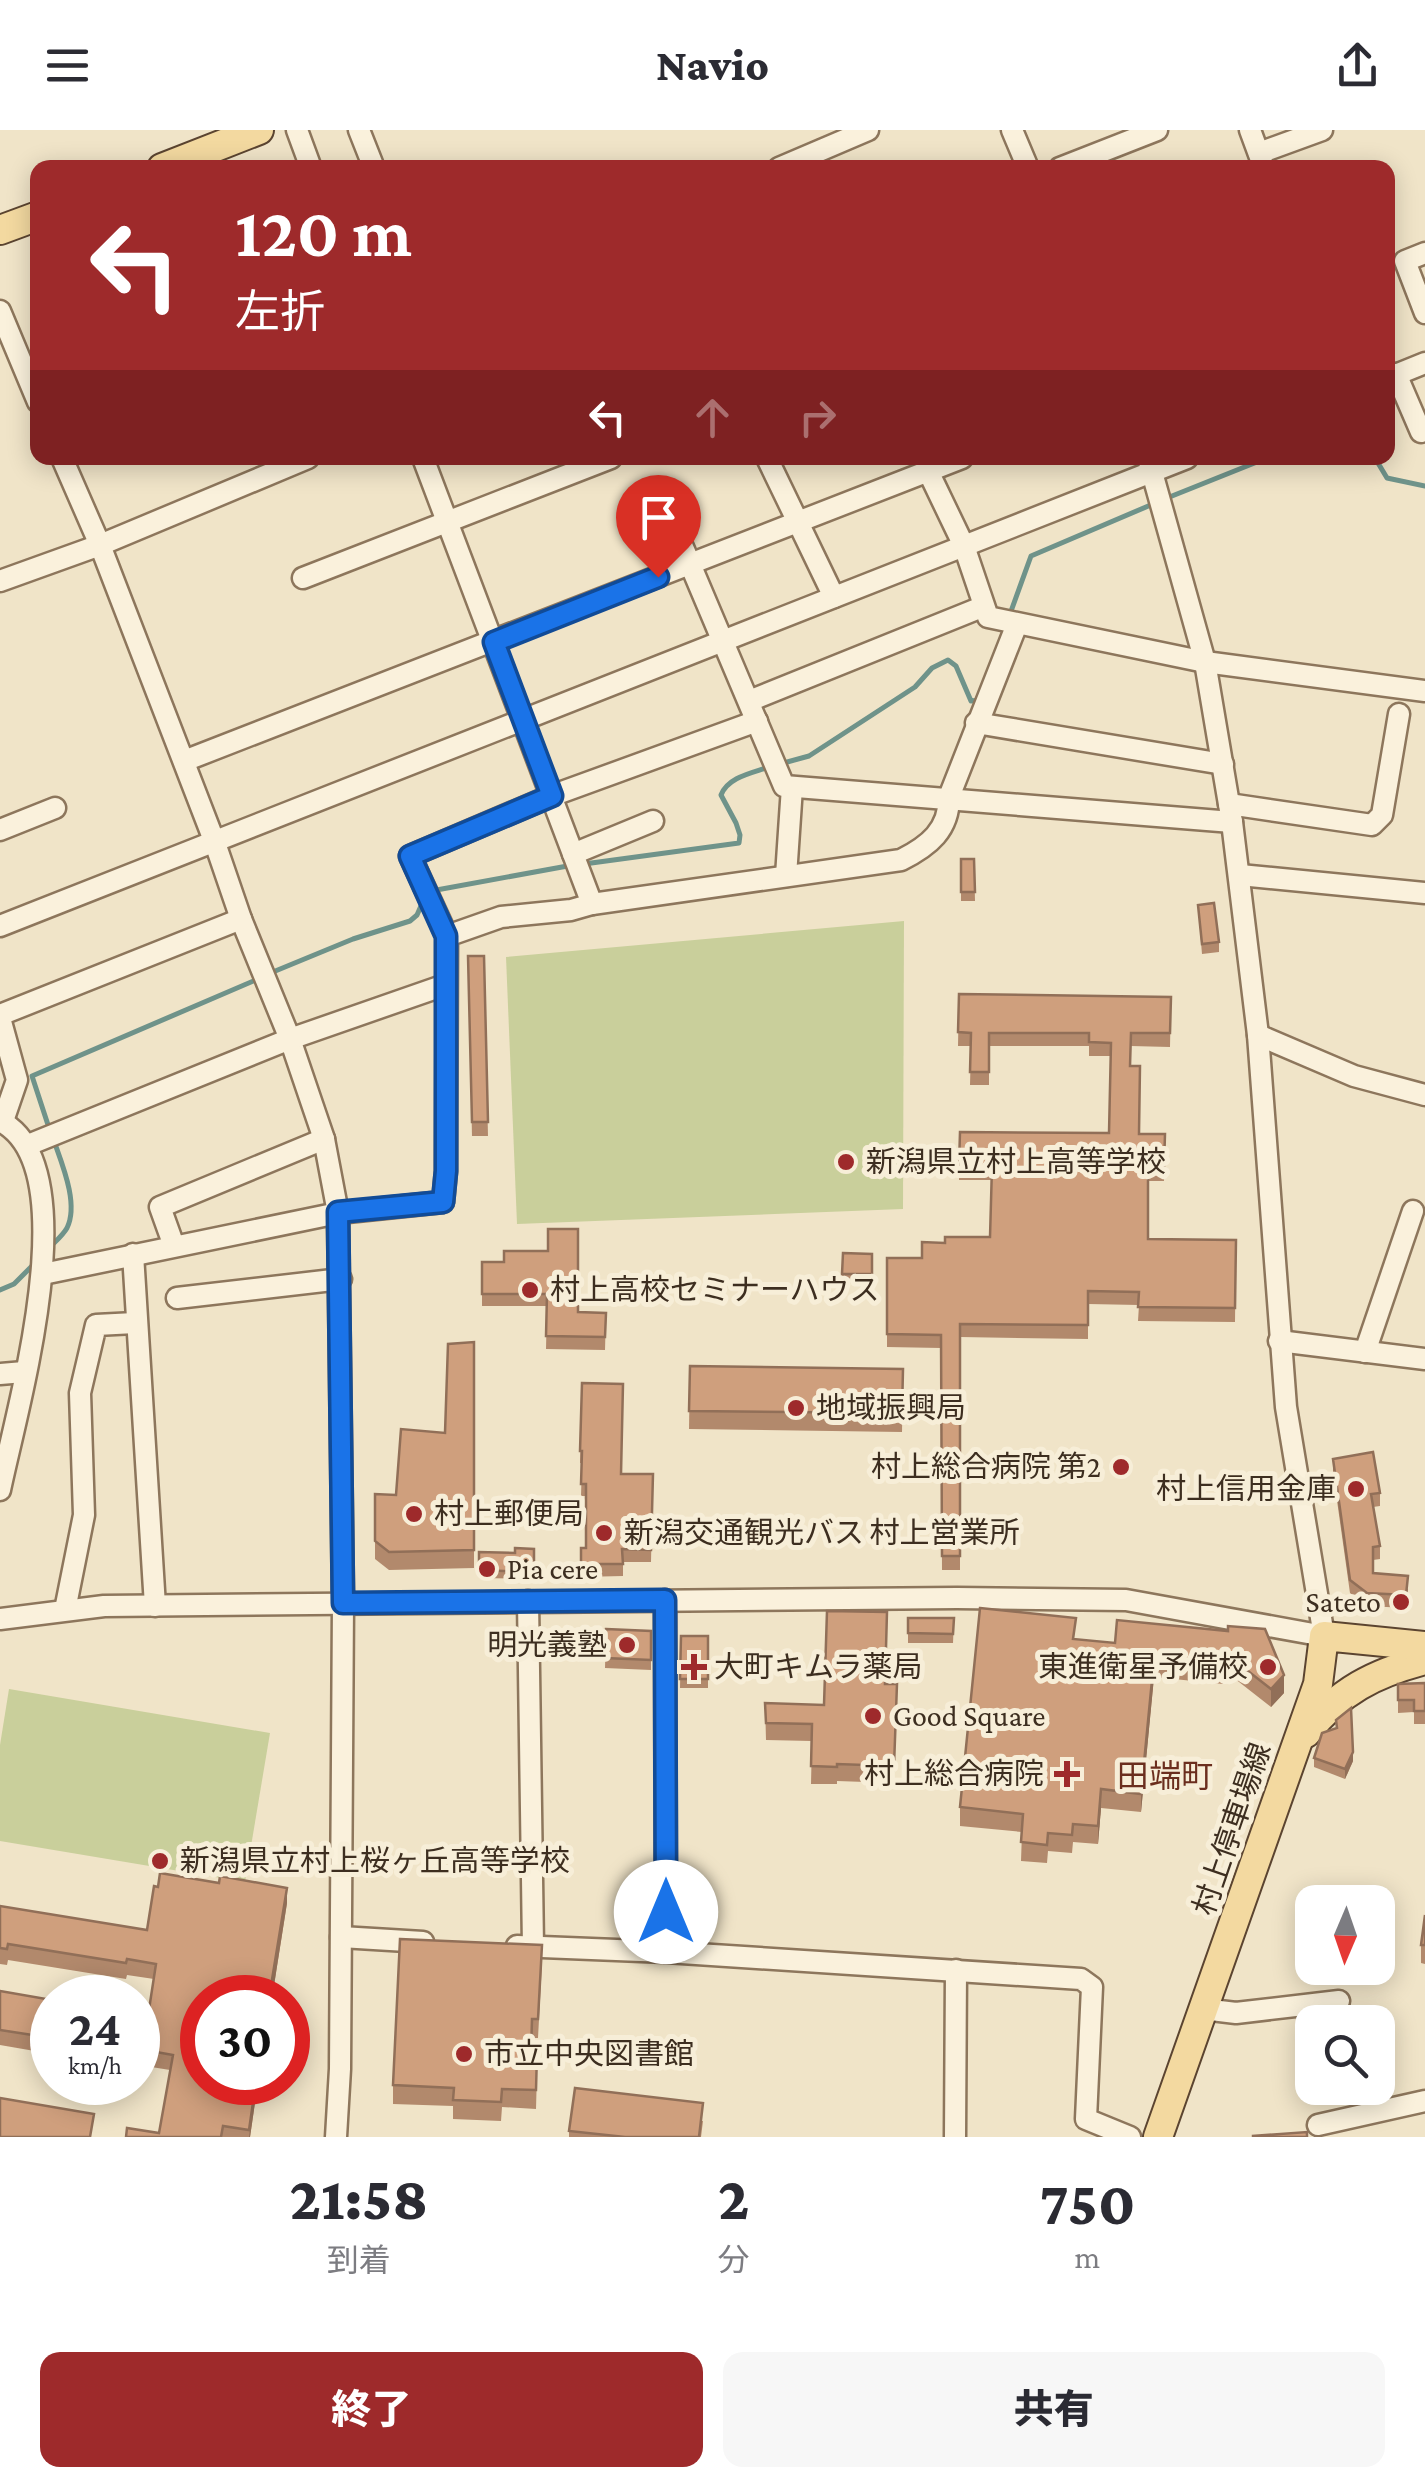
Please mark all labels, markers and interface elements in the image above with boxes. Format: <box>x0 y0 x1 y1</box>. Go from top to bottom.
icon: menu <box>40 38 95 93</box>
icon: share <box>1330 38 1385 93</box>
text: Navio <box>656 40 769 90</box>
text: 120 m <box>235 193 412 271</box>
icon: left <box>70 200 200 330</box>
text: 左折 <box>235 287 325 337</box>
icon: left <box>580 390 635 445</box>
icon: ahead <box>685 390 740 445</box>
icon: right <box>790 390 845 445</box>
pin <box>616 475 701 578</box>
icon: arrive <box>631 490 686 545</box>
place label: 新潟県立村上高等学校 <box>866 1145 1166 1178</box>
marker: 新潟県立村上高等学校 <box>835 1151 857 1173</box>
place label: 村上高校セミナーハウス <box>550 1273 879 1306</box>
marker: 村上高校セミナーハウス <box>519 1279 541 1301</box>
place label: 地域振興局 <box>816 1391 966 1424</box>
marker: 地域振興局 <box>785 1397 807 1419</box>
place label: 村上総合病院 第2 <box>871 1450 1101 1483</box>
marker: 村上総合病院 第2 <box>1110 1456 1132 1478</box>
place label: 村上信用金庫 <box>1156 1472 1336 1505</box>
marker: 村上信用金庫 <box>1345 1478 1367 1500</box>
place label: 村上郵便局 <box>434 1497 584 1530</box>
marker: 村上郵便局 <box>403 1503 425 1525</box>
place label: 新潟交通観光バス 村上営業所 <box>624 1516 1020 1549</box>
marker: 新潟交通観光バス 村上営業所 <box>593 1522 615 1544</box>
place label: Pia cere <box>507 1552 598 1585</box>
marker: Pia cere <box>476 1558 498 1580</box>
place label: Sateto <box>1306 1585 1381 1618</box>
marker: Sateto <box>1390 1591 1412 1613</box>
place label: 明光義塾 <box>487 1628 607 1661</box>
marker: 明光義塾 <box>616 1634 638 1656</box>
place label: 大町キムラ薬局 <box>714 1650 923 1683</box>
place label: 東進衛星予備校 <box>1038 1650 1248 1683</box>
marker: 大町キムラ薬局 <box>683 1656 705 1678</box>
marker: 東進衛星予備校 <box>1257 1656 1279 1678</box>
place label: Good Square <box>893 1699 1046 1733</box>
marker: Good Square <box>862 1705 884 1727</box>
street label: 村上停車場線 <box>1187 1738 1276 1919</box>
place label: 村上総合病院 <box>864 1757 1044 1790</box>
district label: 田端町 <box>1117 1758 1213 1794</box>
marker: 村上総合病院 <box>1054 1761 1080 1787</box>
place label: 新潟県立村上桜ヶ丘高等学校 <box>180 1844 570 1877</box>
marker: 新潟県立村上桜ヶ丘高等学校 <box>149 1850 171 1872</box>
position arrow <box>614 1860 718 1964</box>
north arrow <box>1295 1885 1395 1985</box>
map controls <box>1295 1885 1395 2105</box>
speed limit sign: 30 <box>180 1975 310 2105</box>
text: 24 <box>69 2000 121 2056</box>
button: search <box>1295 2005 1395 2105</box>
place label: 市立中央図書館 <box>484 2037 694 2070</box>
marker: 市立中央図書館 <box>453 2043 475 2065</box>
text: km/h <box>68 2052 122 2079</box>
text: 21:58 <box>290 2165 428 2232</box>
text: 2 <box>718 2165 749 2232</box>
text: 750 <box>1039 2170 1135 2237</box>
text: m <box>1074 2239 1100 2275</box>
text: 到着 <box>327 2242 391 2278</box>
text: 分 <box>718 2242 750 2278</box>
button: 終了 <box>40 2352 703 2467</box>
button: 共有 <box>723 2352 1385 2467</box>

